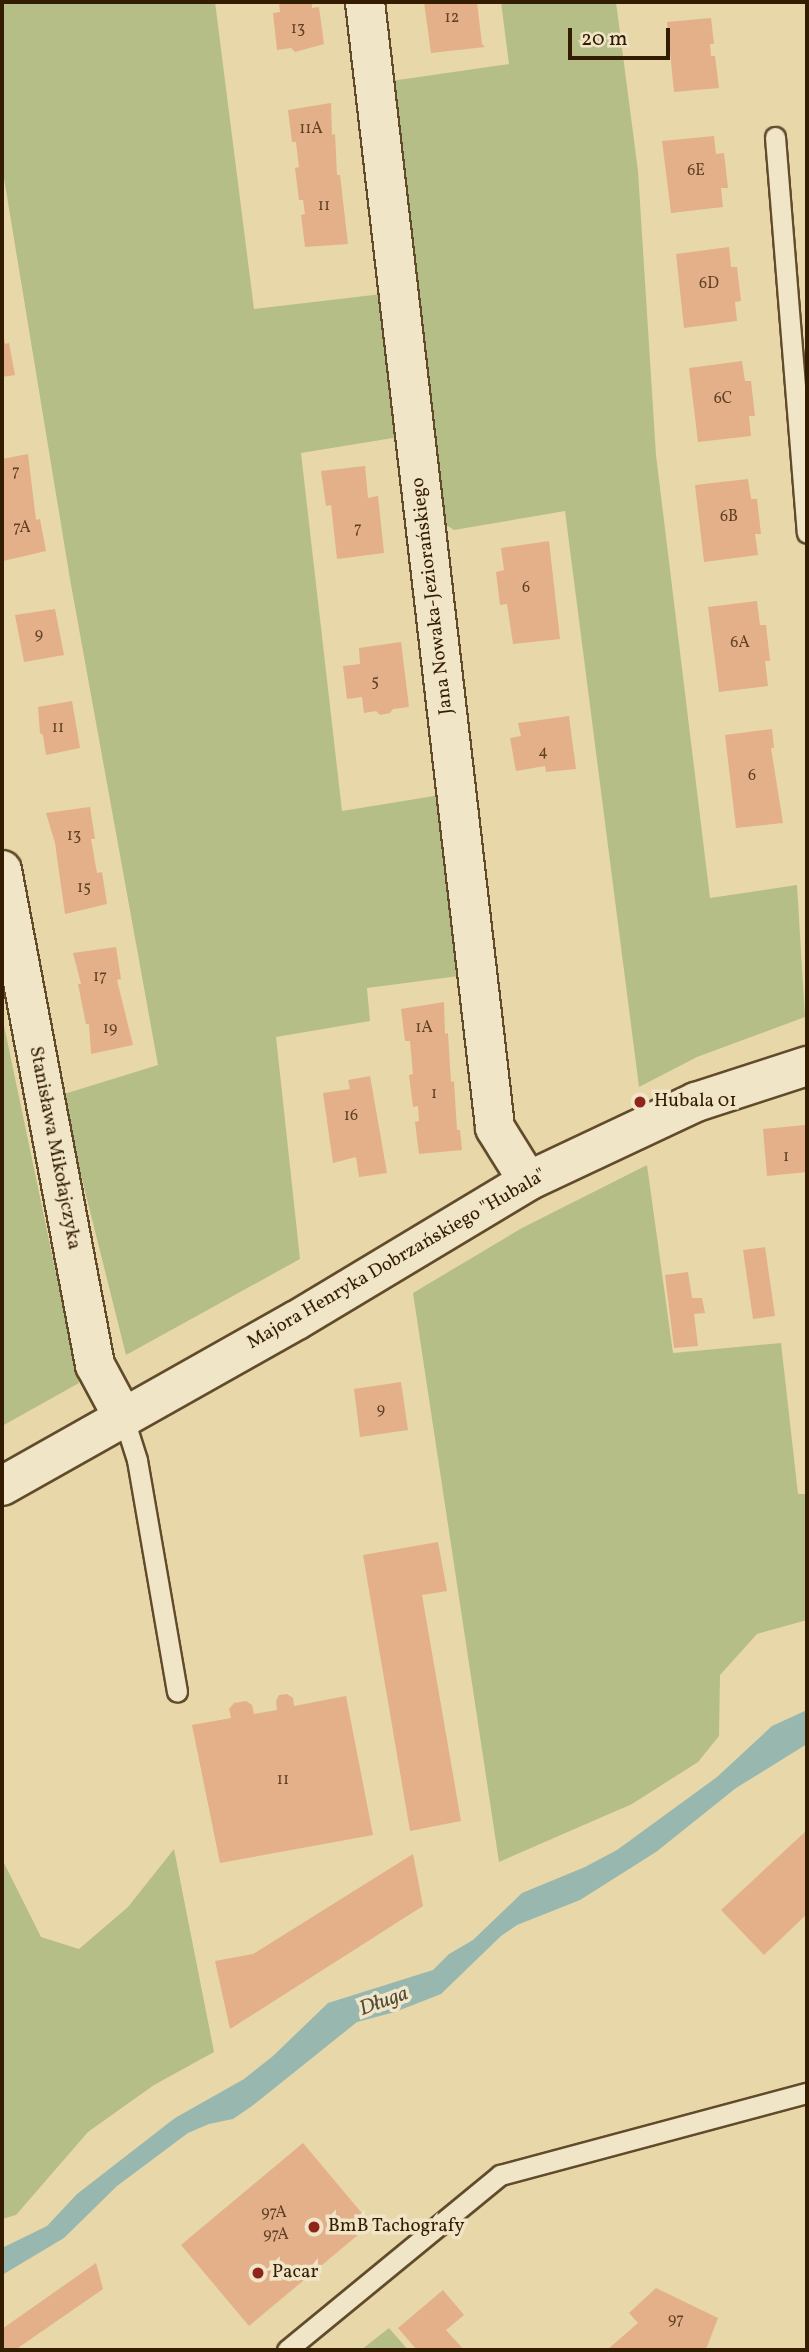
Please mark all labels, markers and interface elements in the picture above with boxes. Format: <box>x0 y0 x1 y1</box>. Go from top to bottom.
house number: 12 <box>445 8 459 28</box>
scale bar <box>571 14 672 58</box>
house number: 13 <box>291 19 305 39</box>
text: 20 m <box>581 25 627 54</box>
house number: 11A <box>299 119 323 139</box>
house number: 6E <box>687 161 705 181</box>
house number: 11 <box>318 196 330 216</box>
house number: 6D <box>699 274 719 294</box>
house number: 6C <box>714 389 732 409</box>
house number: 7 <box>12 462 20 482</box>
street label: Jana Nowaka-Jeziorańskiego <box>407 476 459 716</box>
house number: 6B <box>720 507 738 527</box>
house number: 7A <box>13 518 31 538</box>
house number: 7 <box>354 519 362 539</box>
house number: 6 <box>522 578 530 598</box>
house number: 9 <box>35 625 43 645</box>
house number: 6A <box>730 633 750 653</box>
house number: 5 <box>371 672 379 692</box>
house number: 11 <box>52 718 64 738</box>
house number: 4 <box>538 742 548 762</box>
house number: 6 <box>748 766 756 786</box>
house number: 13 <box>67 826 81 846</box>
house number: 15 <box>77 878 91 898</box>
house number: 17 <box>93 967 107 987</box>
house number: 1A <box>415 1018 433 1038</box>
house number: 19 <box>103 1019 117 1039</box>
street label: Stanisława Mikołajczyka <box>23 1045 85 1251</box>
house number: 1 <box>431 1084 437 1104</box>
place label: Hubala 01 <box>654 1091 737 1113</box>
marker: Hubala 01 <box>632 1094 648 1110</box>
house number: 16 <box>344 1106 358 1126</box>
house number: 1 <box>783 1147 789 1167</box>
street label: Majora Henryka Dobrzańskiego "Hubala" <box>244 1165 550 1355</box>
house number: 9 <box>377 1400 385 1420</box>
house number: 11 <box>277 1770 289 1790</box>
water label: Długa <box>356 1982 412 2022</box>
house number: 97A <box>261 2203 287 2223</box>
place label: BmB Tachografy <box>328 2216 465 2238</box>
marker: BmB Tachografy <box>306 2219 322 2235</box>
house number: 97A <box>263 2225 289 2245</box>
place label: Pacar <box>272 2262 318 2284</box>
marker: Pacar <box>250 2265 266 2281</box>
house number: 97 <box>668 2310 684 2330</box>

